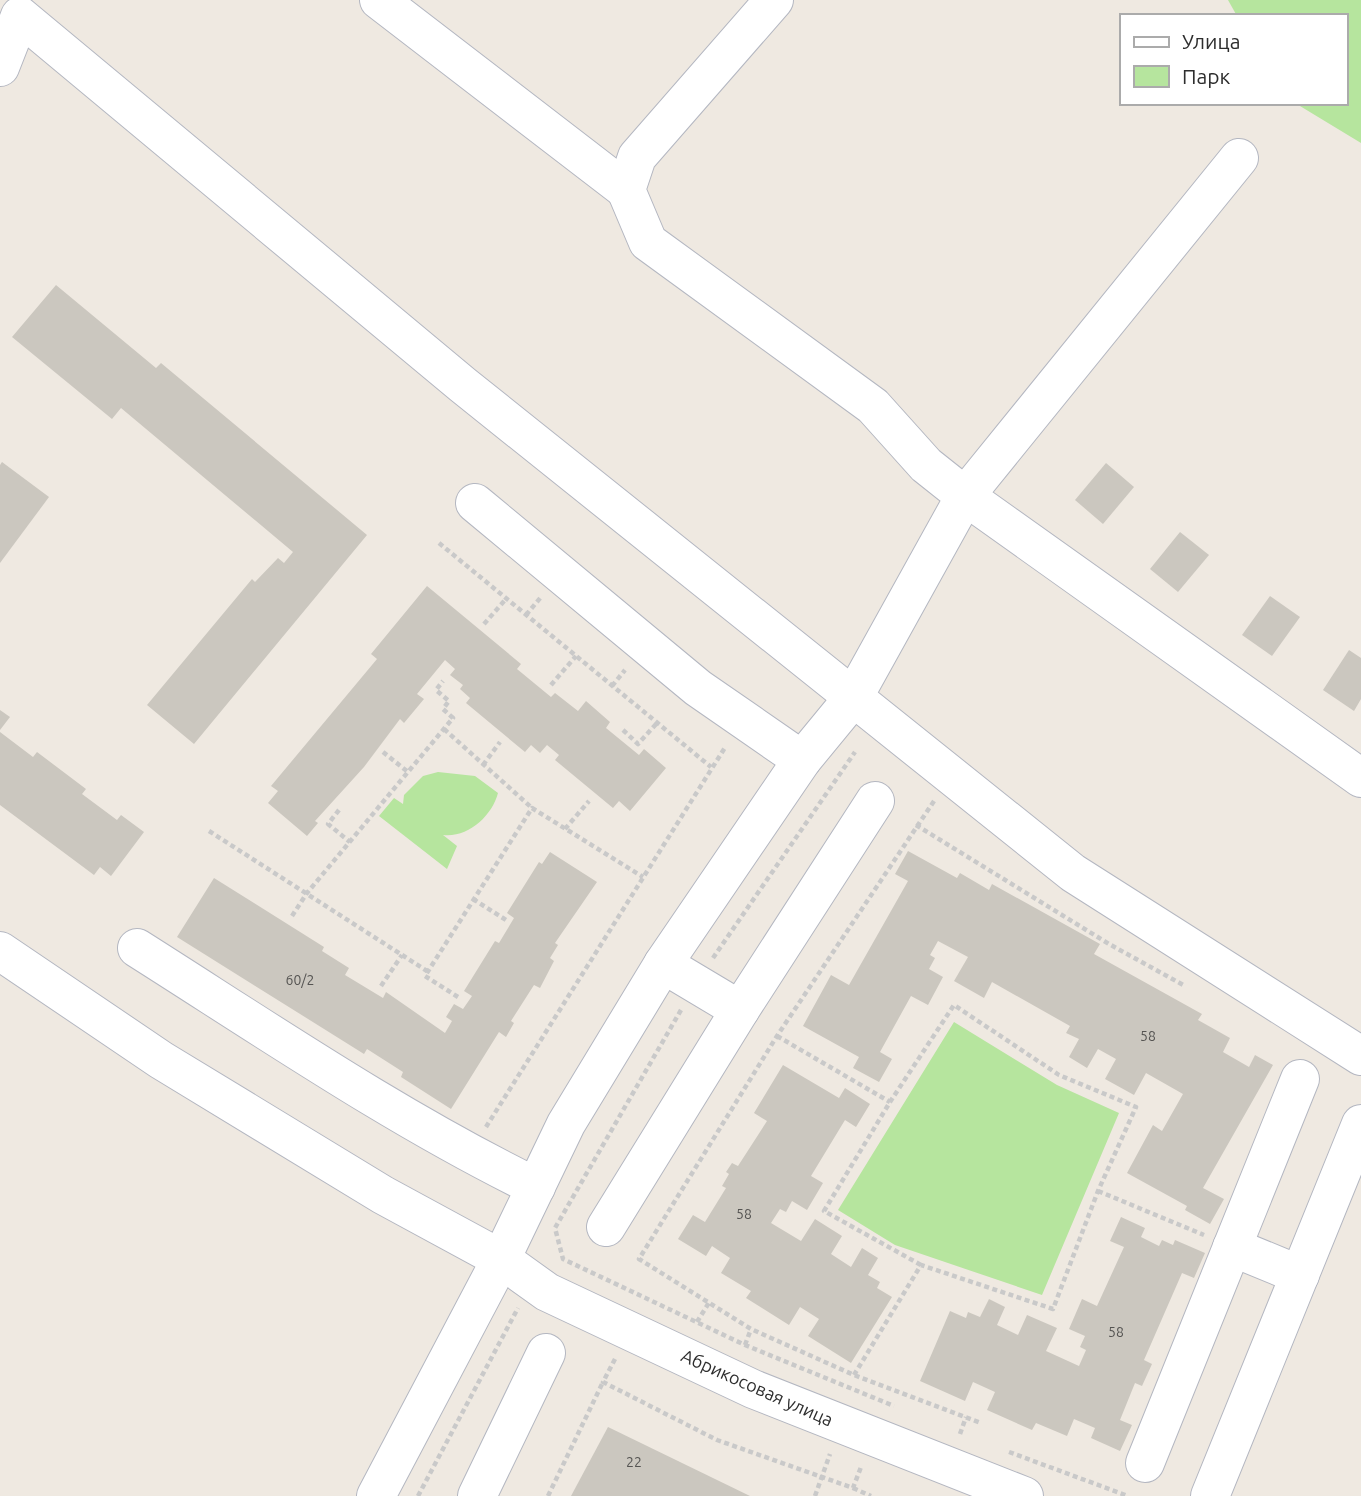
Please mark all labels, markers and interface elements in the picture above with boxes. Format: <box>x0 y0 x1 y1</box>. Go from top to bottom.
legend <box>1120 14 1347 105</box>
text: Улица <box>1182 29 1240 53</box>
text: Парк <box>1182 64 1231 88</box>
house number: 60/2 <box>286 972 314 988</box>
house number: 58 <box>1140 1028 1156 1044</box>
house number: 58 <box>736 1206 752 1222</box>
house number: 58 <box>1108 1324 1124 1340</box>
street label: Абрикосовая улица <box>678 1345 836 1430</box>
house number: 22 <box>626 1454 642 1470</box>

